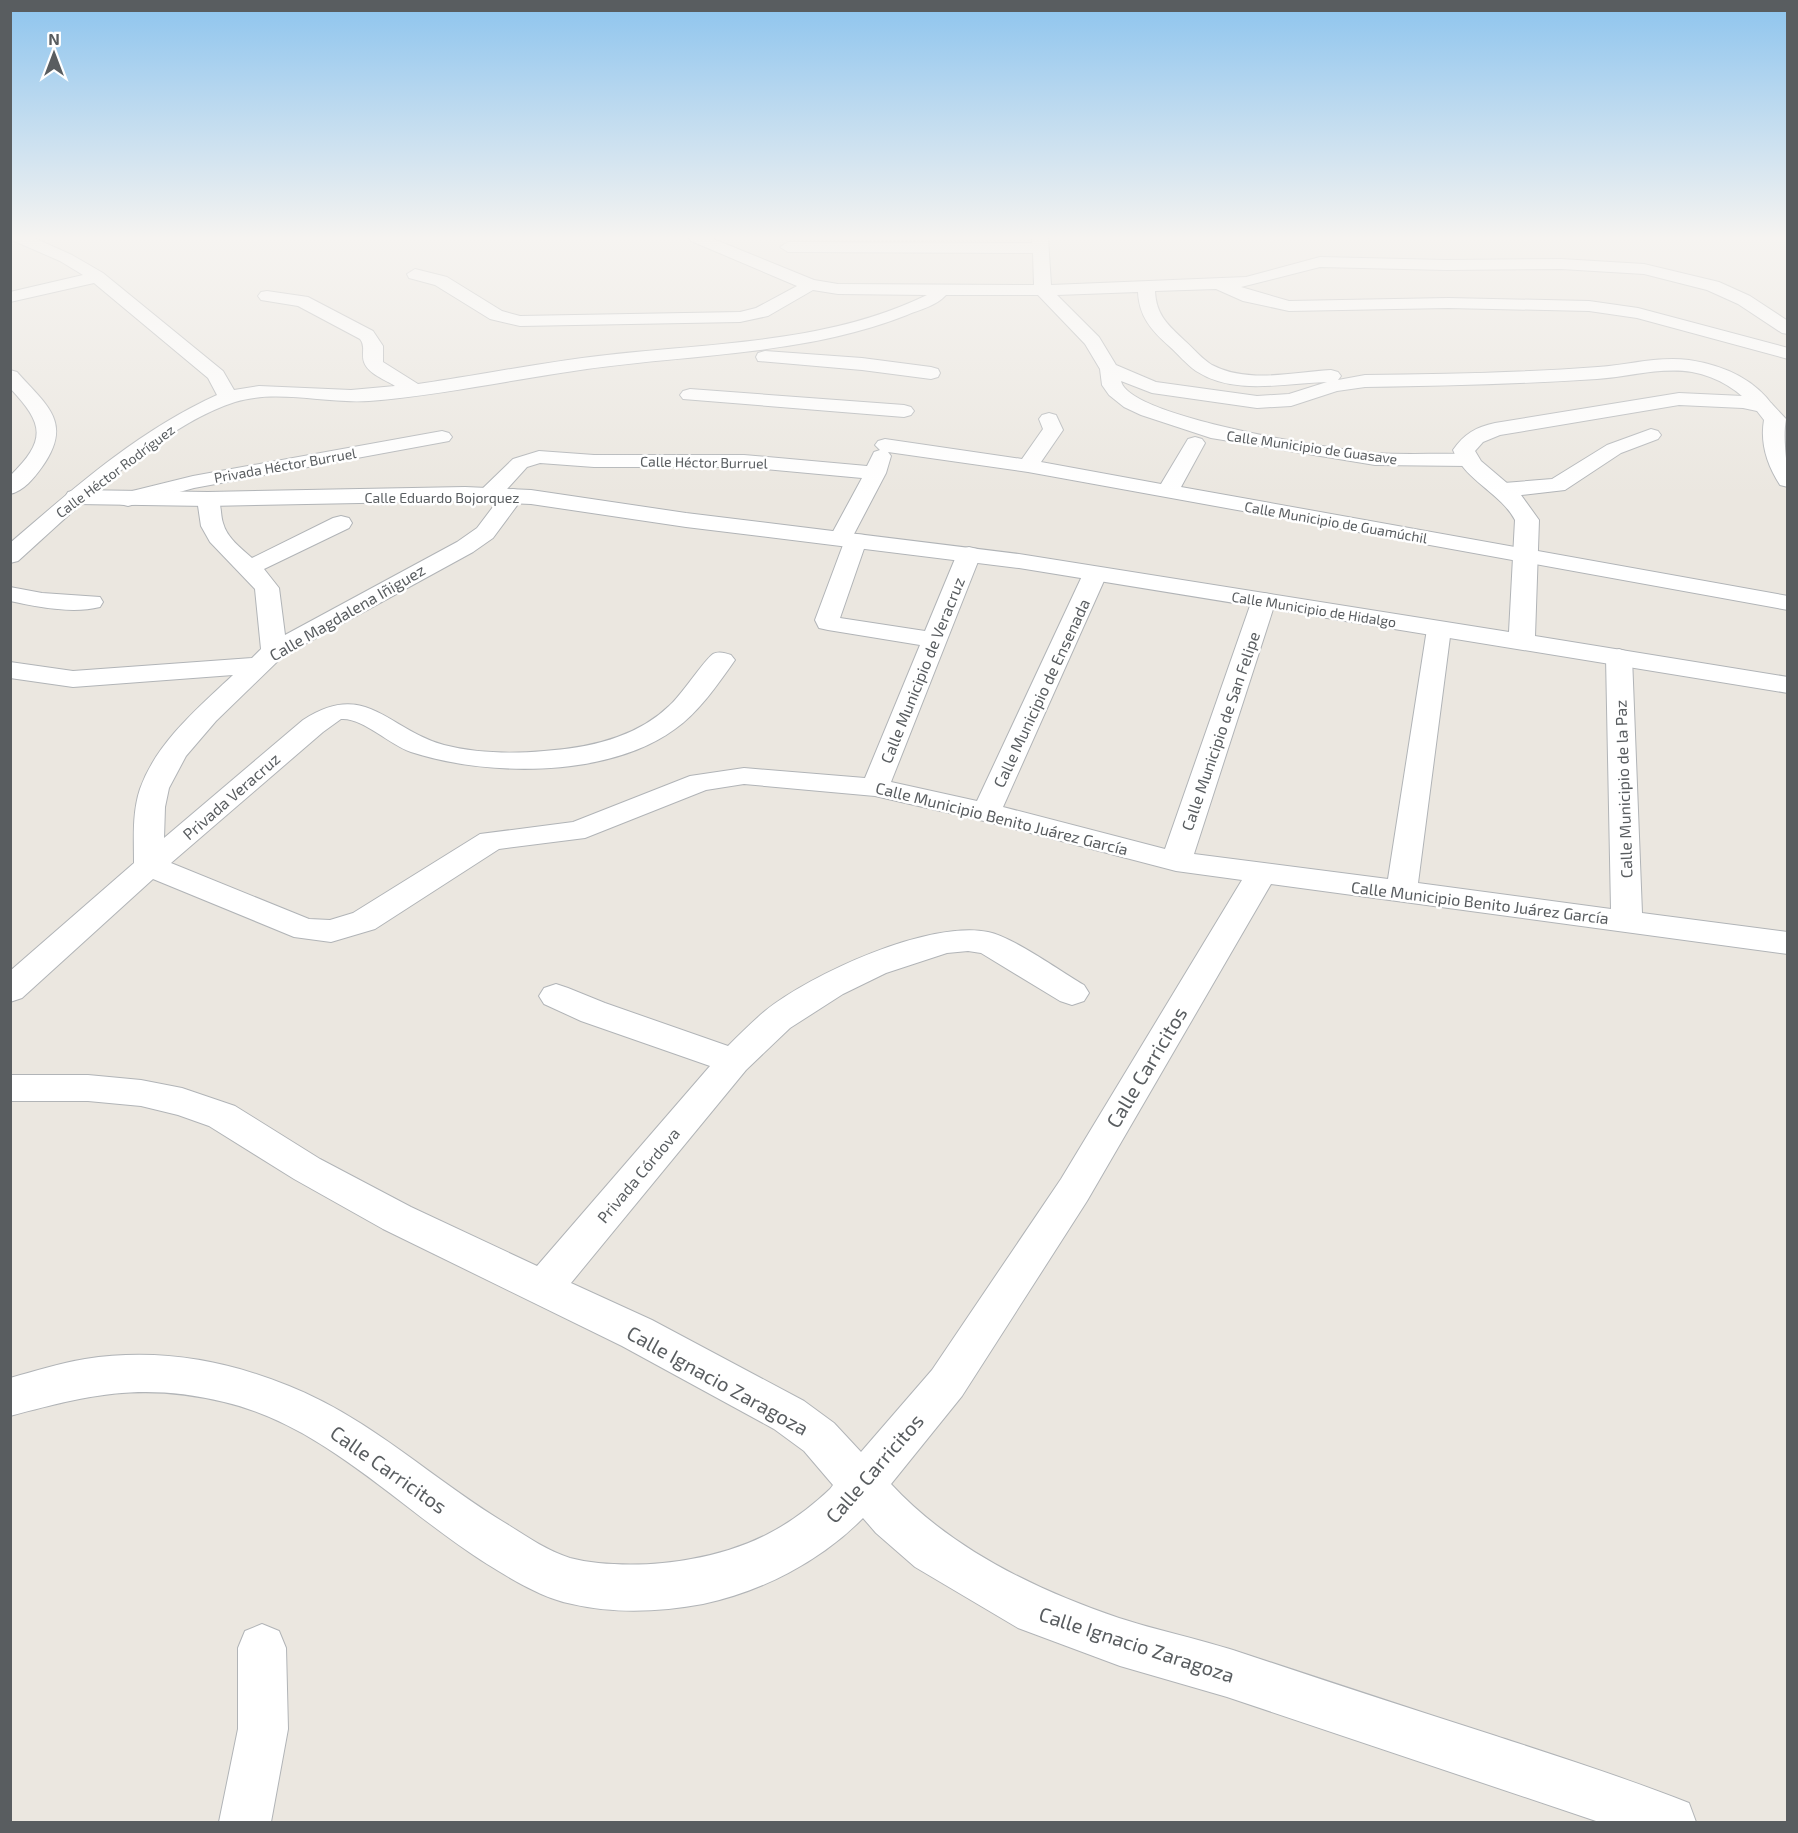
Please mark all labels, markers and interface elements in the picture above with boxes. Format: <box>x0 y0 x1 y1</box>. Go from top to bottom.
north arrow <box>24 24 84 84</box>
text: N <box>48 29 60 48</box>
street label: Calle Héctor Rodríguez <box>52 421 178 521</box>
street label: Calle Municipio de Guasave <box>1226 427 1398 467</box>
street label: Privada Héctor Burruel <box>213 444 358 486</box>
street label: Calle Héctor Burruel <box>640 452 769 472</box>
street label: Calle Eduardo Bojorquez <box>365 489 519 506</box>
street label: Calle Municipio de Guamúchil <box>1243 498 1430 547</box>
street label: Calle Magdalena Iñiguez <box>266 560 428 664</box>
street label: Calle Municipio de Veracruz <box>876 574 968 766</box>
street label: Calle Municipio de Hidalgo <box>1230 588 1398 630</box>
street label: Calle Municipio de Ensenada <box>989 596 1093 790</box>
street label: Calle Municipio de San Felipe <box>1177 629 1263 833</box>
street label: Calle Municipio de la Paz <box>1610 700 1636 878</box>
street label: Privada Veracruz <box>179 749 283 843</box>
street label: Calle Municipio Benito Juárez García <box>874 777 1130 859</box>
street label: Calle Municipio Benito Juárez García <box>1350 877 1610 927</box>
street label: Calle Carricitos <box>1101 1002 1191 1132</box>
street label: Privada Córdova <box>593 1124 683 1226</box>
street label: Calle Ignacio Zaragoza <box>623 1320 813 1440</box>
street label: Calle Carricitos <box>820 1409 928 1527</box>
street label: Calle Carricitos <box>326 1420 452 1518</box>
street label: Calle Ignacio Zaragoza <box>1036 1601 1238 1687</box>

